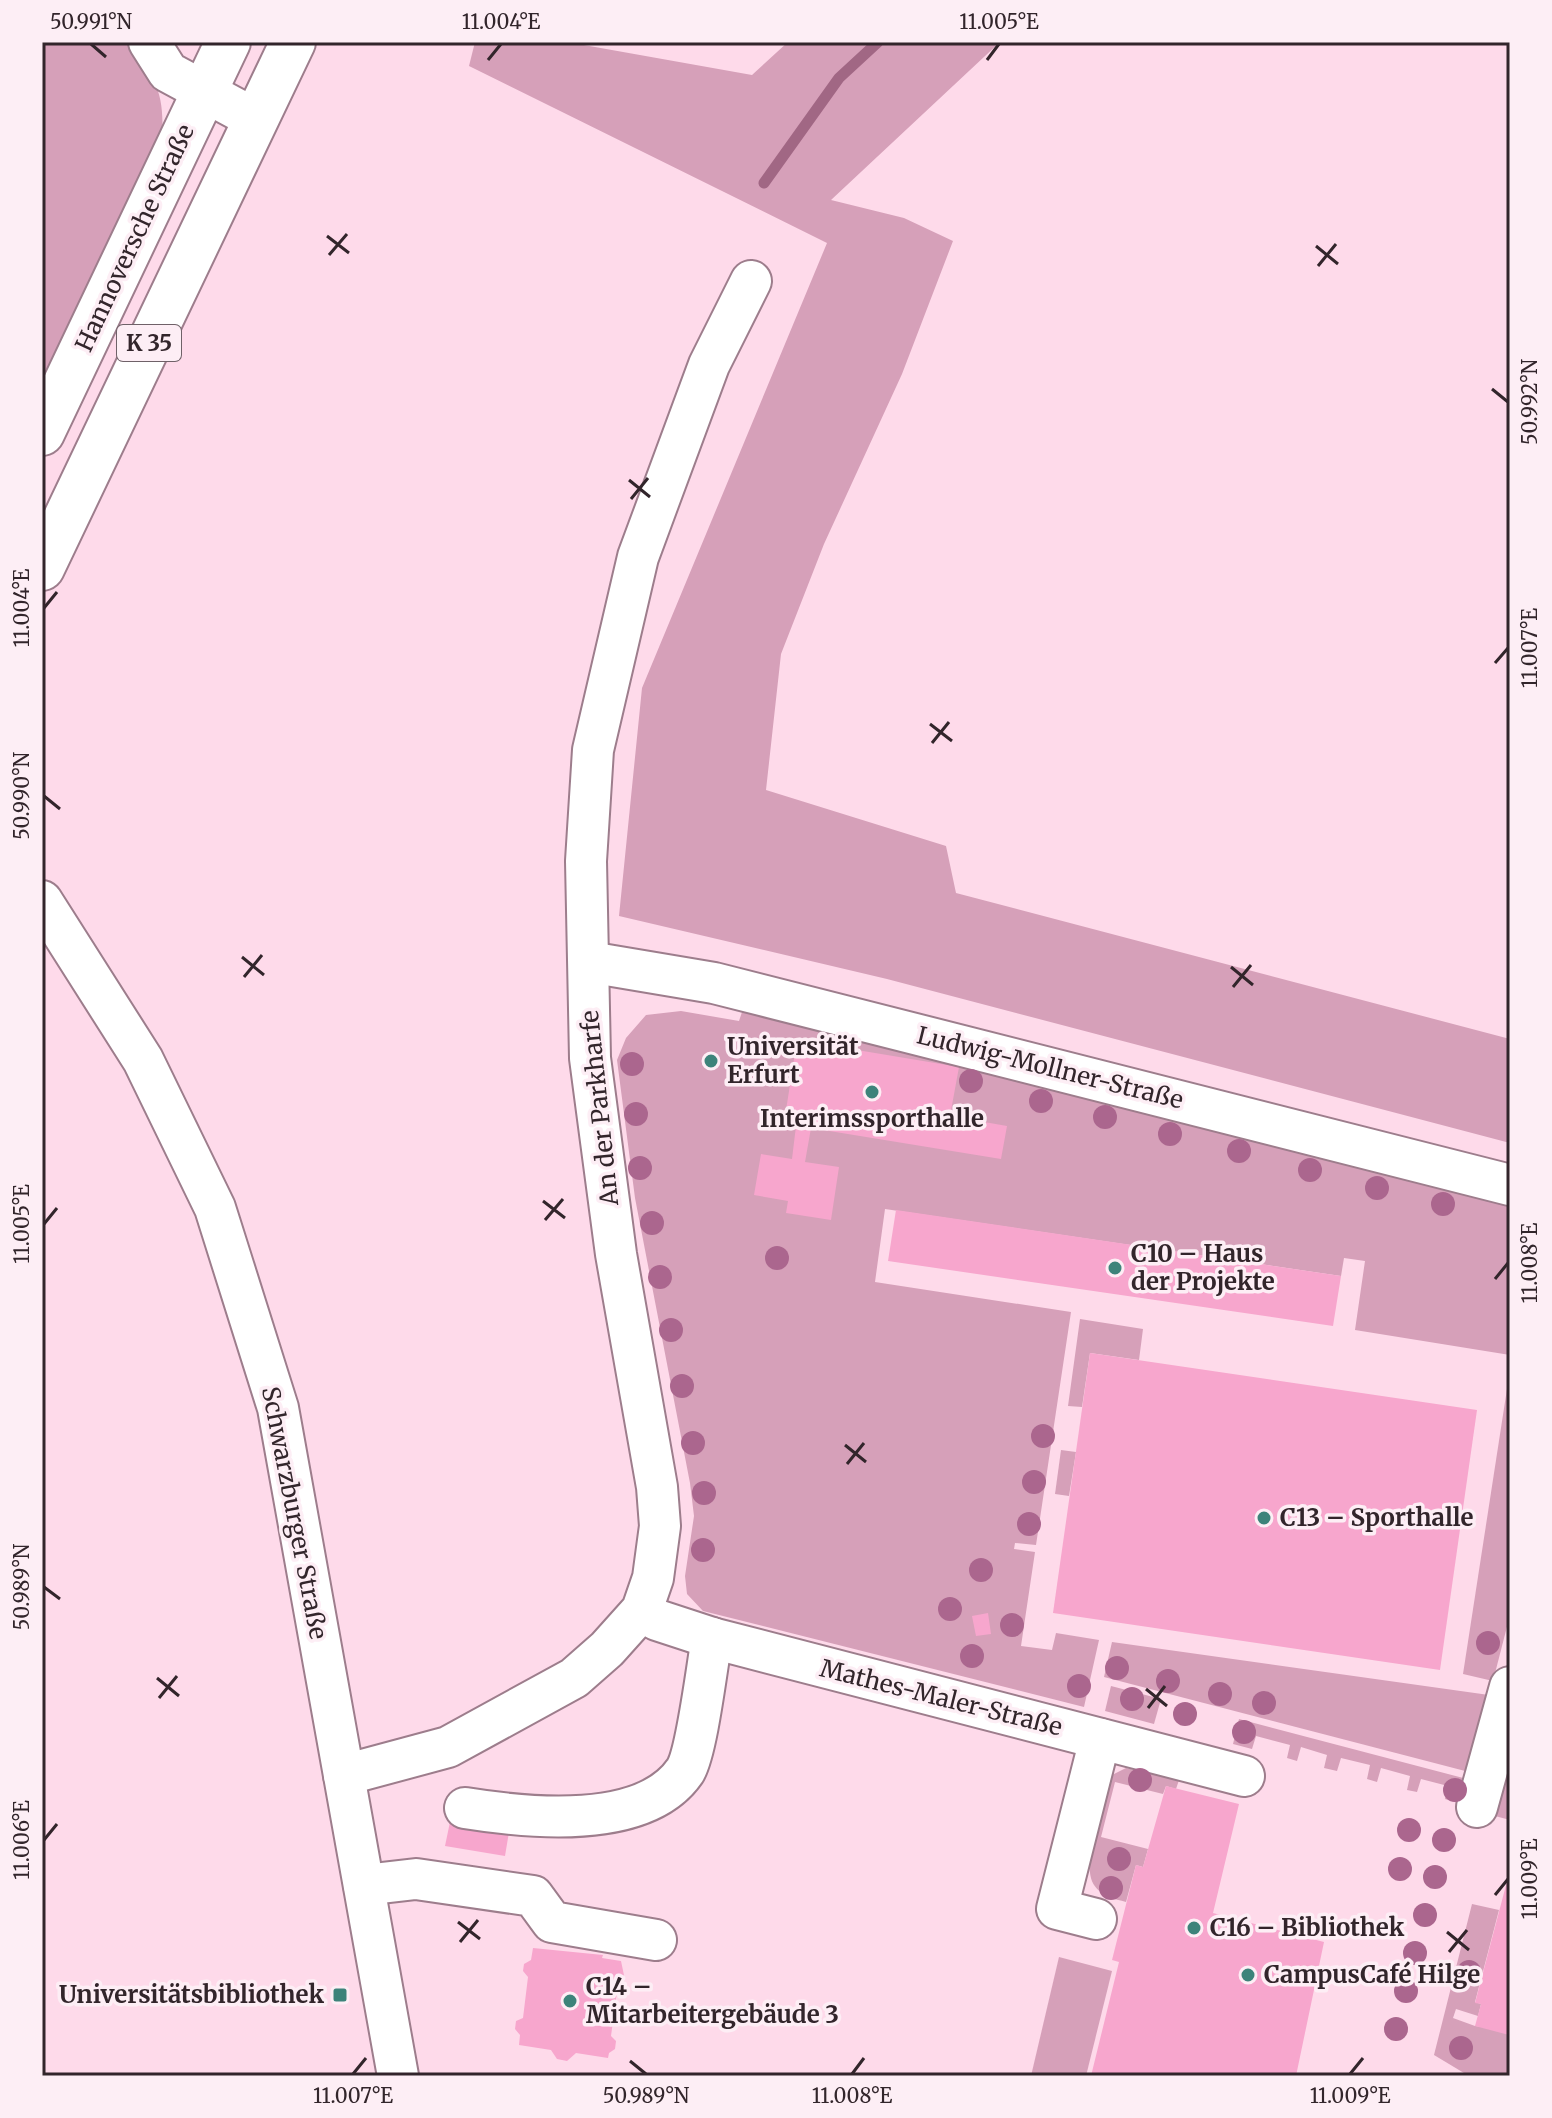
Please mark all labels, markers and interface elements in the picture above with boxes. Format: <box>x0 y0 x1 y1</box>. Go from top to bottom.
text: 50.991°N <box>50 9 133 34</box>
text: 11.004°E <box>462 9 541 34</box>
text: 11.005°E <box>959 9 1039 34</box>
street label: Hannoversche Straße <box>68 119 201 356</box>
road number: K 35 <box>117 325 181 361</box>
text: 50.992°N <box>1517 359 1542 445</box>
text: 11.004°E <box>9 568 34 647</box>
text: 11.007°E <box>1517 608 1542 688</box>
text: 50.990°N <box>9 752 34 840</box>
street label: An der Parkharfe <box>574 1009 625 1208</box>
street label: Ludwig-Mollner-Straße <box>914 1019 1186 1116</box>
place label: Universität Erfurt <box>727 1031 859 1090</box>
marker: Universität Erfurt <box>702 1052 720 1070</box>
marker: Interimssporthalle <box>863 1083 881 1101</box>
place label: Interimssporthalle <box>760 1103 984 1134</box>
text: 11.005°E <box>9 1184 34 1264</box>
text: 11.008°E <box>1517 1222 1542 1303</box>
place label: C10 – Haus der Projekte <box>1131 1238 1275 1297</box>
marker: C10 – Haus der Projekte <box>1106 1259 1124 1277</box>
street label: Schwarzburger Straße <box>255 1384 334 1642</box>
place label: C13 – Sporthalle <box>1280 1502 1473 1533</box>
marker: C13 – Sporthalle <box>1255 1509 1273 1527</box>
text: 50.989°N <box>9 1543 34 1630</box>
street label: Mathes-Maler-Straße <box>817 1652 1065 1743</box>
text: 11.006°E <box>9 1800 34 1880</box>
text: 11.009°E <box>1517 1838 1542 1919</box>
place label: C16 – Bibliothek <box>1210 1912 1405 1943</box>
marker: C16 – Bibliothek <box>1185 1919 1203 1937</box>
place label: CampusCafé Hilge <box>1264 1959 1480 1990</box>
marker: CampusCafé Hilge <box>1239 1966 1257 1984</box>
place label: C14 – Mitarbeitergebäude 3 <box>586 1971 839 2030</box>
place label: Universitätsbibliothek <box>59 1979 324 2010</box>
marker: Universitätsbibliothek <box>331 1986 349 2004</box>
marker: C14 – Mitarbeitergebäude 3 <box>561 1992 579 2010</box>
text: 11.007°E <box>313 2083 393 2108</box>
text: 50.989°N <box>603 2083 690 2108</box>
text: 11.008°E <box>812 2083 893 2108</box>
text: 11.009°E <box>1310 2083 1391 2108</box>

